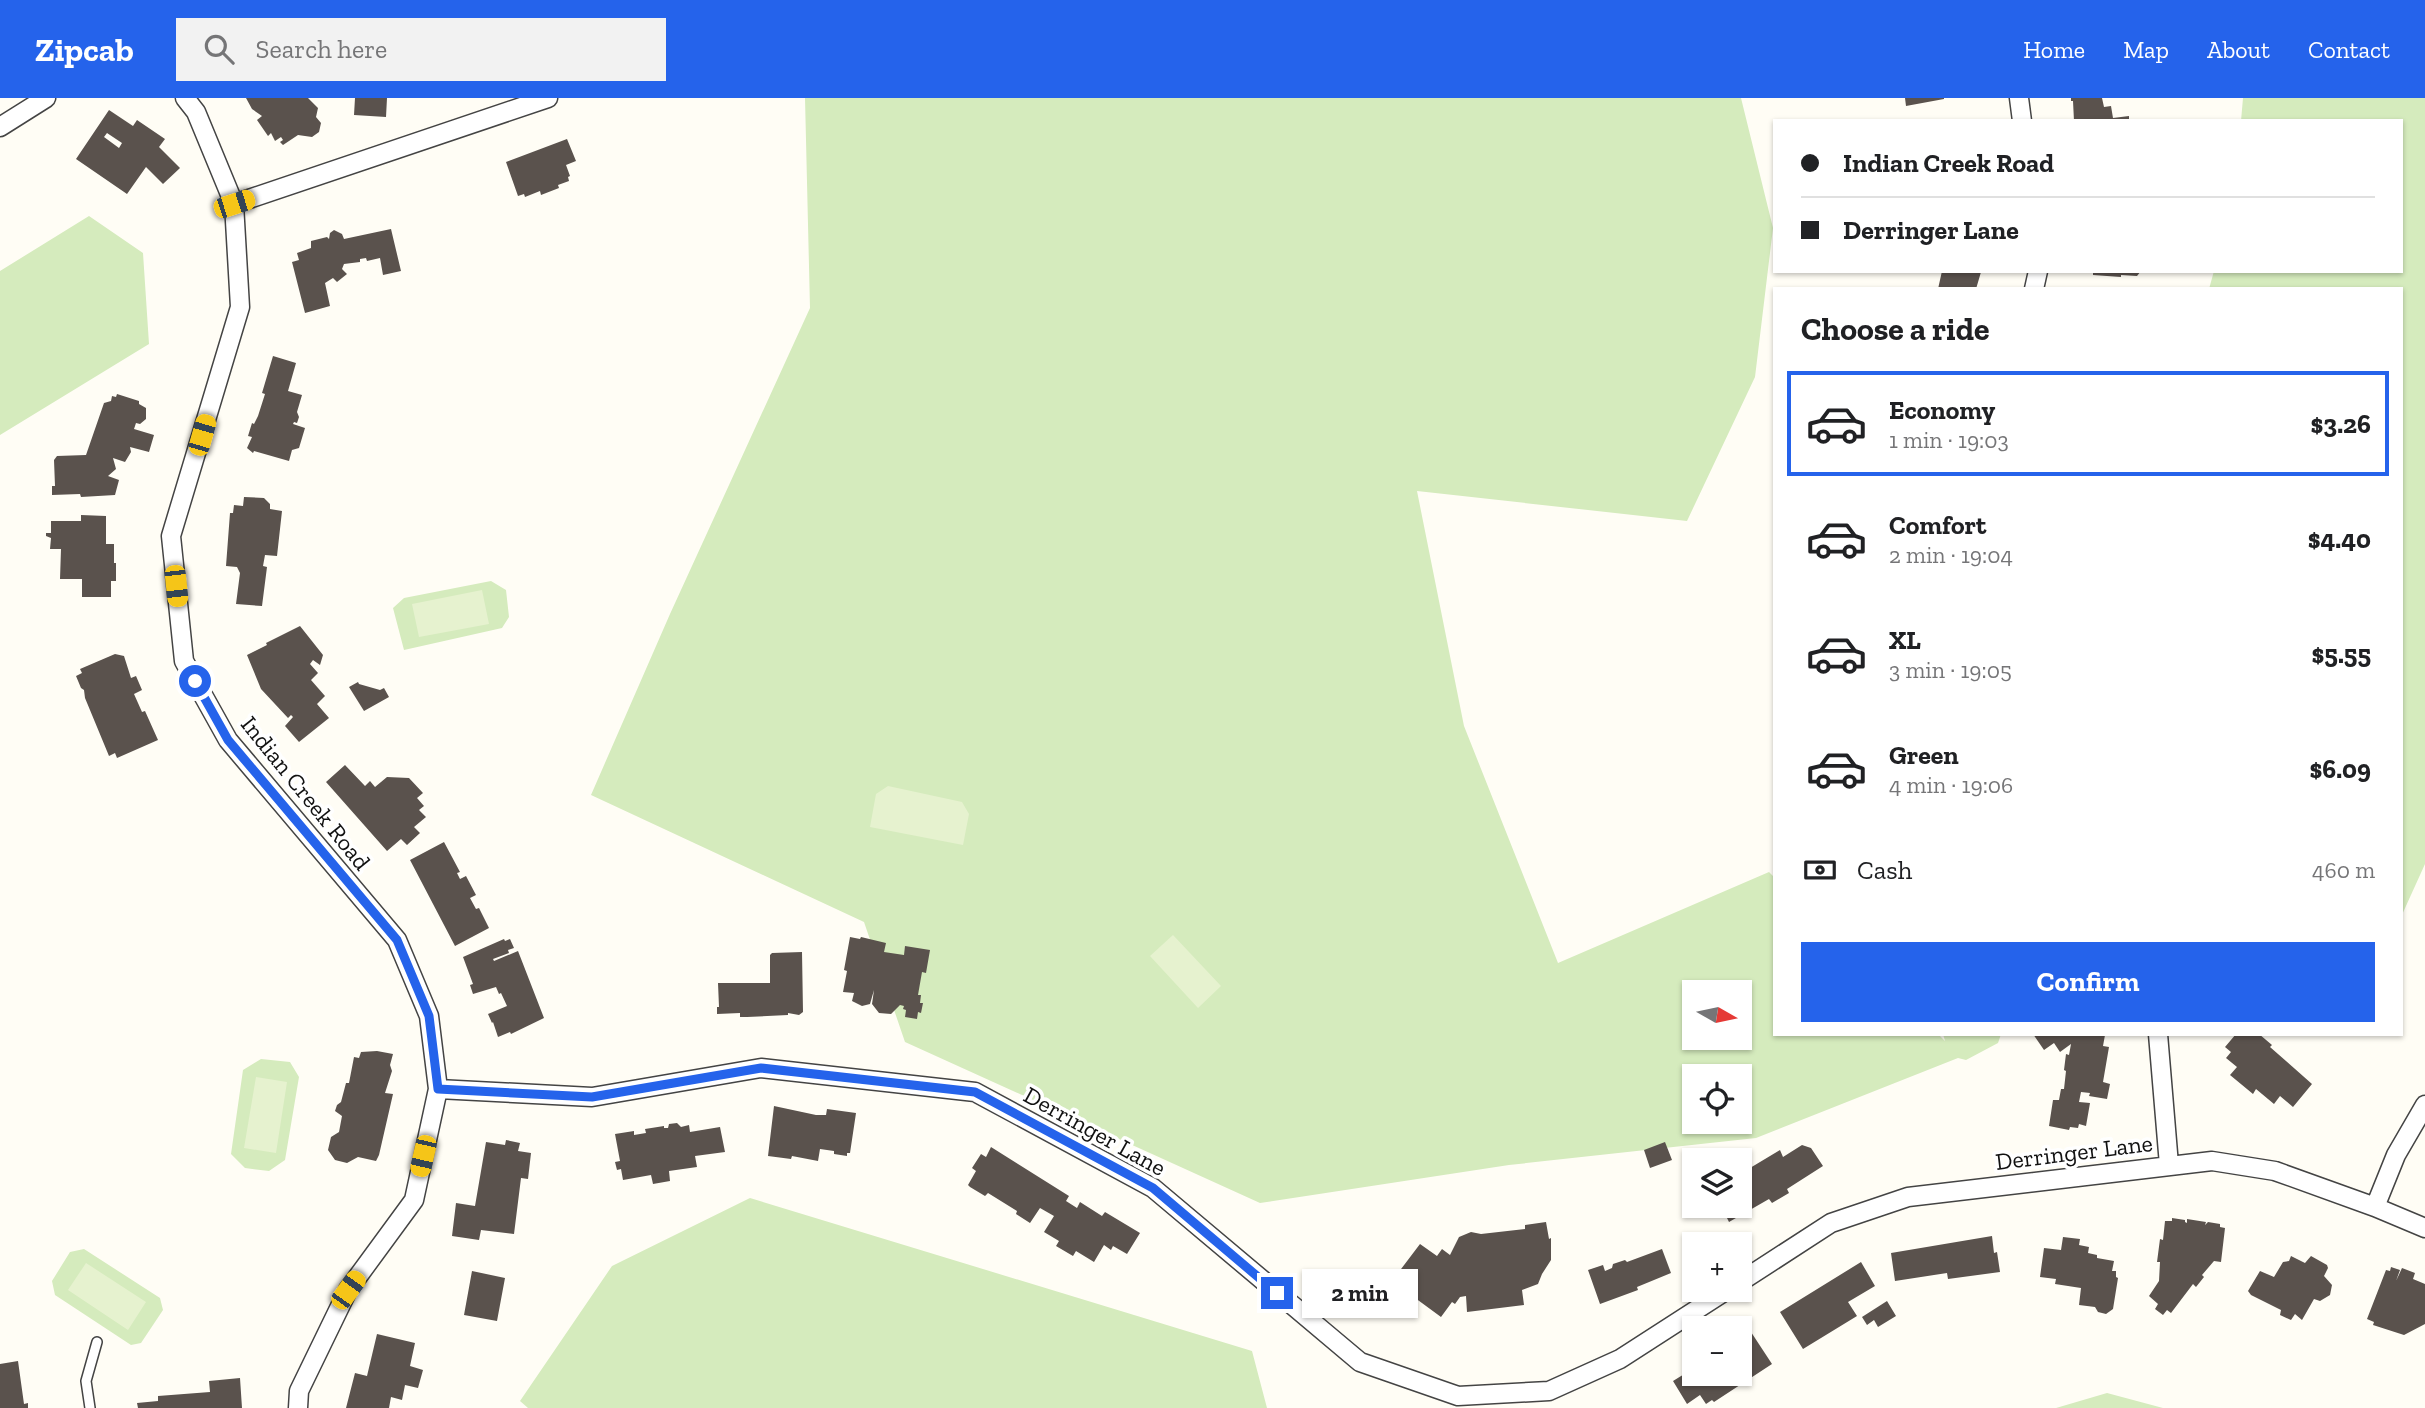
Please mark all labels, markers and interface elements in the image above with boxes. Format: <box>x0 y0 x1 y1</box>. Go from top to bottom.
search box <box>176 18 666 81</box>
text: Zipcab <box>35 30 134 69</box>
icon: search <box>200 30 238 68</box>
text: Search here <box>256 33 387 65</box>
text: Home <box>2023 35 2085 64</box>
text: Map <box>2123 35 2169 64</box>
text: About <box>2207 35 2270 64</box>
text: Contact <box>2308 35 2390 64</box>
text: Indian Creek Road <box>1843 147 2054 179</box>
car <box>211 188 258 220</box>
text: Derringer Lane <box>1843 214 2019 246</box>
text: Choose a ride <box>1801 310 1989 348</box>
icon: car <box>1805 392 1868 455</box>
text: Economy <box>1889 394 1995 426</box>
text: $3.26 <box>2311 408 2371 440</box>
car <box>187 412 218 458</box>
text: 1 min · 19:03 <box>1889 426 2009 454</box>
icon: car <box>1805 507 1868 570</box>
text: Comfort <box>1889 509 1986 541</box>
text: $4.40 <box>2308 523 2371 555</box>
text: 2 min · 19:04 <box>1889 541 2013 569</box>
car <box>164 564 189 608</box>
icon: car <box>1805 622 1868 685</box>
text: XL <box>1889 624 1921 656</box>
text: $5.55 <box>2312 638 2371 670</box>
text: 3 min · 19:05 <box>1889 656 2012 684</box>
route start <box>179 665 211 697</box>
street label: Indian Creek Road <box>235 710 377 876</box>
icon: car <box>1805 737 1868 800</box>
text: Green <box>1889 739 1959 771</box>
text: $6.09 <box>2309 753 2371 785</box>
text: 4 min · 19:06 <box>1889 771 2013 799</box>
icon: cash <box>1801 851 1839 889</box>
text: Cash <box>1857 854 1912 886</box>
text: 460 m <box>2312 856 2375 884</box>
button: Confirm <box>1801 942 2375 1022</box>
north arrow <box>1682 980 1752 1050</box>
map controls <box>1682 980 1752 1386</box>
button: locate <box>1682 1064 1752 1134</box>
street label: Derringer Lane <box>1019 1080 1171 1182</box>
street label: Derringer Lane <box>1994 1128 2154 1176</box>
car <box>409 1133 438 1179</box>
button: layers <box>1682 1148 1752 1218</box>
button: + <box>1682 1232 1752 1302</box>
car <box>328 1267 369 1313</box>
callout: 2 min <box>1302 1268 1417 1318</box>
route end <box>1261 1277 1293 1309</box>
text: 2 min <box>1331 1279 1389 1307</box>
button: − <box>1682 1316 1752 1386</box>

